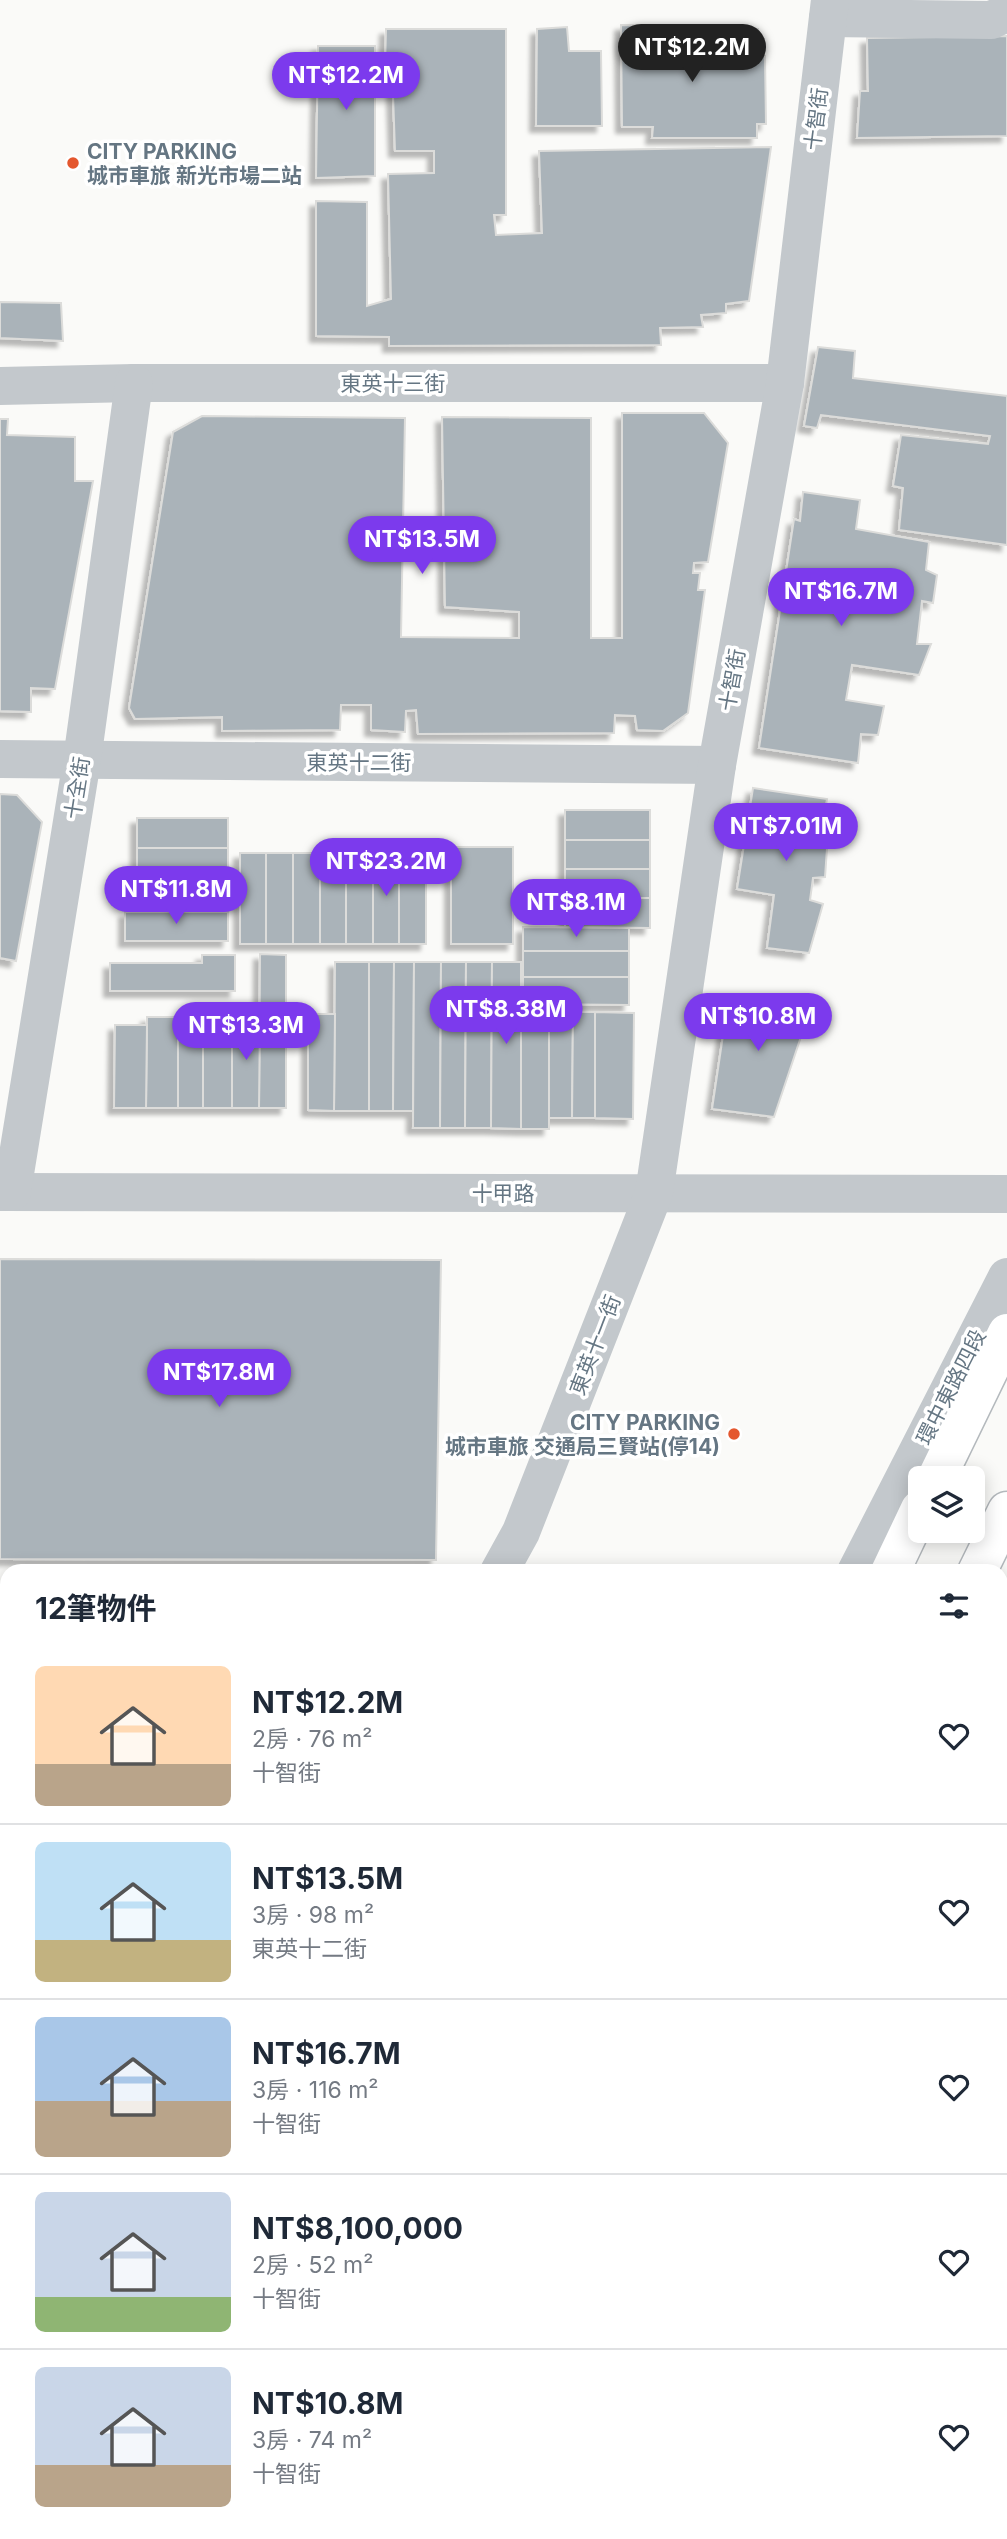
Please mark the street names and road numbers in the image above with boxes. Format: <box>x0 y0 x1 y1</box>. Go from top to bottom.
street label: 十智街 <box>800 86 832 152</box>
street label: 東英十三街 <box>341 371 446 396</box>
street label: 十智街 <box>714 647 750 713</box>
street label: 東英十二街 <box>307 750 412 775</box>
street label: 十全街 <box>60 755 94 821</box>
street label: 十甲路 <box>472 1181 535 1206</box>
street label: 東英十一街 <box>565 1292 625 1398</box>
street label: 環中東路四段 <box>911 1325 991 1449</box>

